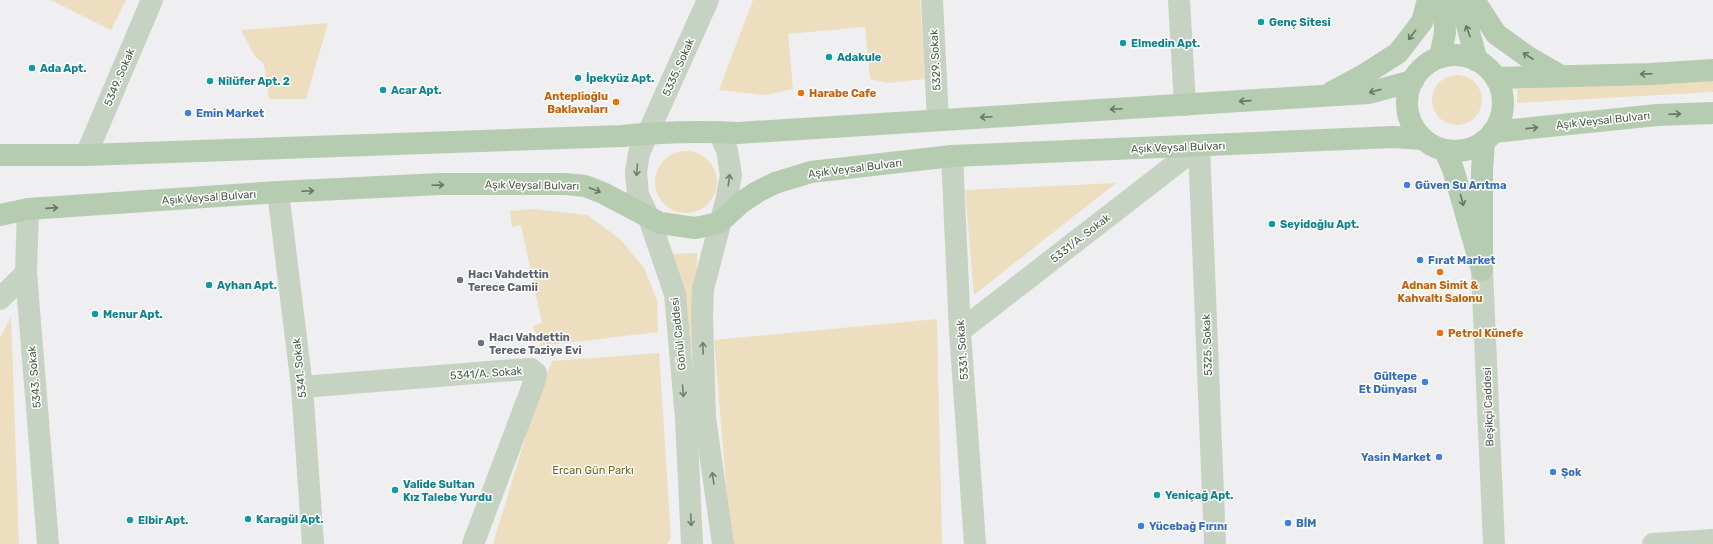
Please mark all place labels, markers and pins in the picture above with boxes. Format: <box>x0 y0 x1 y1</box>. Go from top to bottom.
place label: Genç Sitesi <box>1269 16 1331 29</box>
marker: Genç Sitesi <box>1256 17 1266 27</box>
place label: Elmedin Apt. <box>1131 37 1200 50</box>
marker: Elmedin Apt. <box>1118 38 1128 48</box>
place label: Adakule <box>837 51 882 64</box>
marker: Adakule <box>824 52 834 62</box>
place label: Ada Apt. <box>40 62 86 75</box>
marker: Ada Apt. <box>27 63 37 73</box>
place label: İpekyüz Apt. <box>586 72 654 85</box>
marker: İpekyüz Apt. <box>573 73 583 83</box>
place label: Nilüfer Apt. 2 <box>218 75 290 88</box>
marker: Nilüfer Apt. 2 <box>205 76 215 86</box>
place label: Acar Apt. <box>391 84 442 97</box>
marker: Acar Apt. <box>378 85 388 95</box>
place label: Harabe Cafe <box>809 87 877 100</box>
marker: Harabe Cafe <box>796 88 806 98</box>
place label: Anteplioğlu Baklavaları <box>544 90 608 116</box>
marker: Anteplioğlu Baklavaları <box>611 97 621 107</box>
place label: Emin Market <box>196 107 264 120</box>
marker: Emin Market <box>183 108 193 118</box>
place label: Güven Su Arıtma <box>1415 179 1506 192</box>
marker: Güven Su Arıtma <box>1402 180 1412 190</box>
place label: Seyidoğlu Apt. <box>1280 218 1359 231</box>
marker: Seyidoğlu Apt. <box>1267 219 1277 229</box>
place label: Fırat Market <box>1428 254 1496 267</box>
marker: Fırat Market <box>1415 255 1425 265</box>
marker: Adnan Simit & Kahvaltı Salonu <box>1435 267 1445 277</box>
place label: Hacı Vahdettin Terece Camii <box>468 268 549 294</box>
marker: Hacı Vahdettin Terece Camii <box>455 275 465 285</box>
place label: Ayhan Apt. <box>217 279 277 292</box>
place label: Adnan Simit & Kahvaltı Salonu <box>1397 279 1483 305</box>
marker: Ayhan Apt. <box>204 280 214 290</box>
place label: Menur Apt. <box>103 308 163 321</box>
marker: Menur Apt. <box>90 309 100 319</box>
place label: Petrol Künefe <box>1448 327 1524 340</box>
marker: Petrol Künefe <box>1435 328 1445 338</box>
place label: Hacı Vahdettin Terece Taziye Evi <box>489 331 582 357</box>
marker: Hacı Vahdettin Terece Taziye Evi <box>476 338 486 348</box>
place label: Gültepe Et Dünyası <box>1359 370 1417 396</box>
marker: Gültepe Et Dünyası <box>1420 377 1430 387</box>
place label: Yasin Market <box>1361 451 1431 464</box>
marker: Yasin Market <box>1434 452 1444 462</box>
place label: Şok <box>1561 466 1582 479</box>
marker: Şok <box>1548 467 1558 477</box>
place label: Valide Sultan Kız Talebe Yurdu <box>403 478 492 504</box>
marker: Valide Sultan Kız Talebe Yurdu <box>390 485 400 495</box>
place label: Yeniçağ Apt. <box>1165 489 1233 502</box>
marker: Yeniçağ Apt. <box>1152 490 1162 500</box>
place label: Karagül Apt. <box>256 513 323 526</box>
place label: Elbir Apt. <box>138 514 188 527</box>
marker: Karagül Apt. <box>243 514 253 524</box>
marker: Elbir Apt. <box>125 515 135 525</box>
place label: BİM <box>1296 517 1316 530</box>
marker: BİM <box>1283 518 1293 528</box>
place label: Yücebağ Fırını <box>1149 520 1227 533</box>
marker: Yücebağ Fırını <box>1136 521 1146 531</box>

